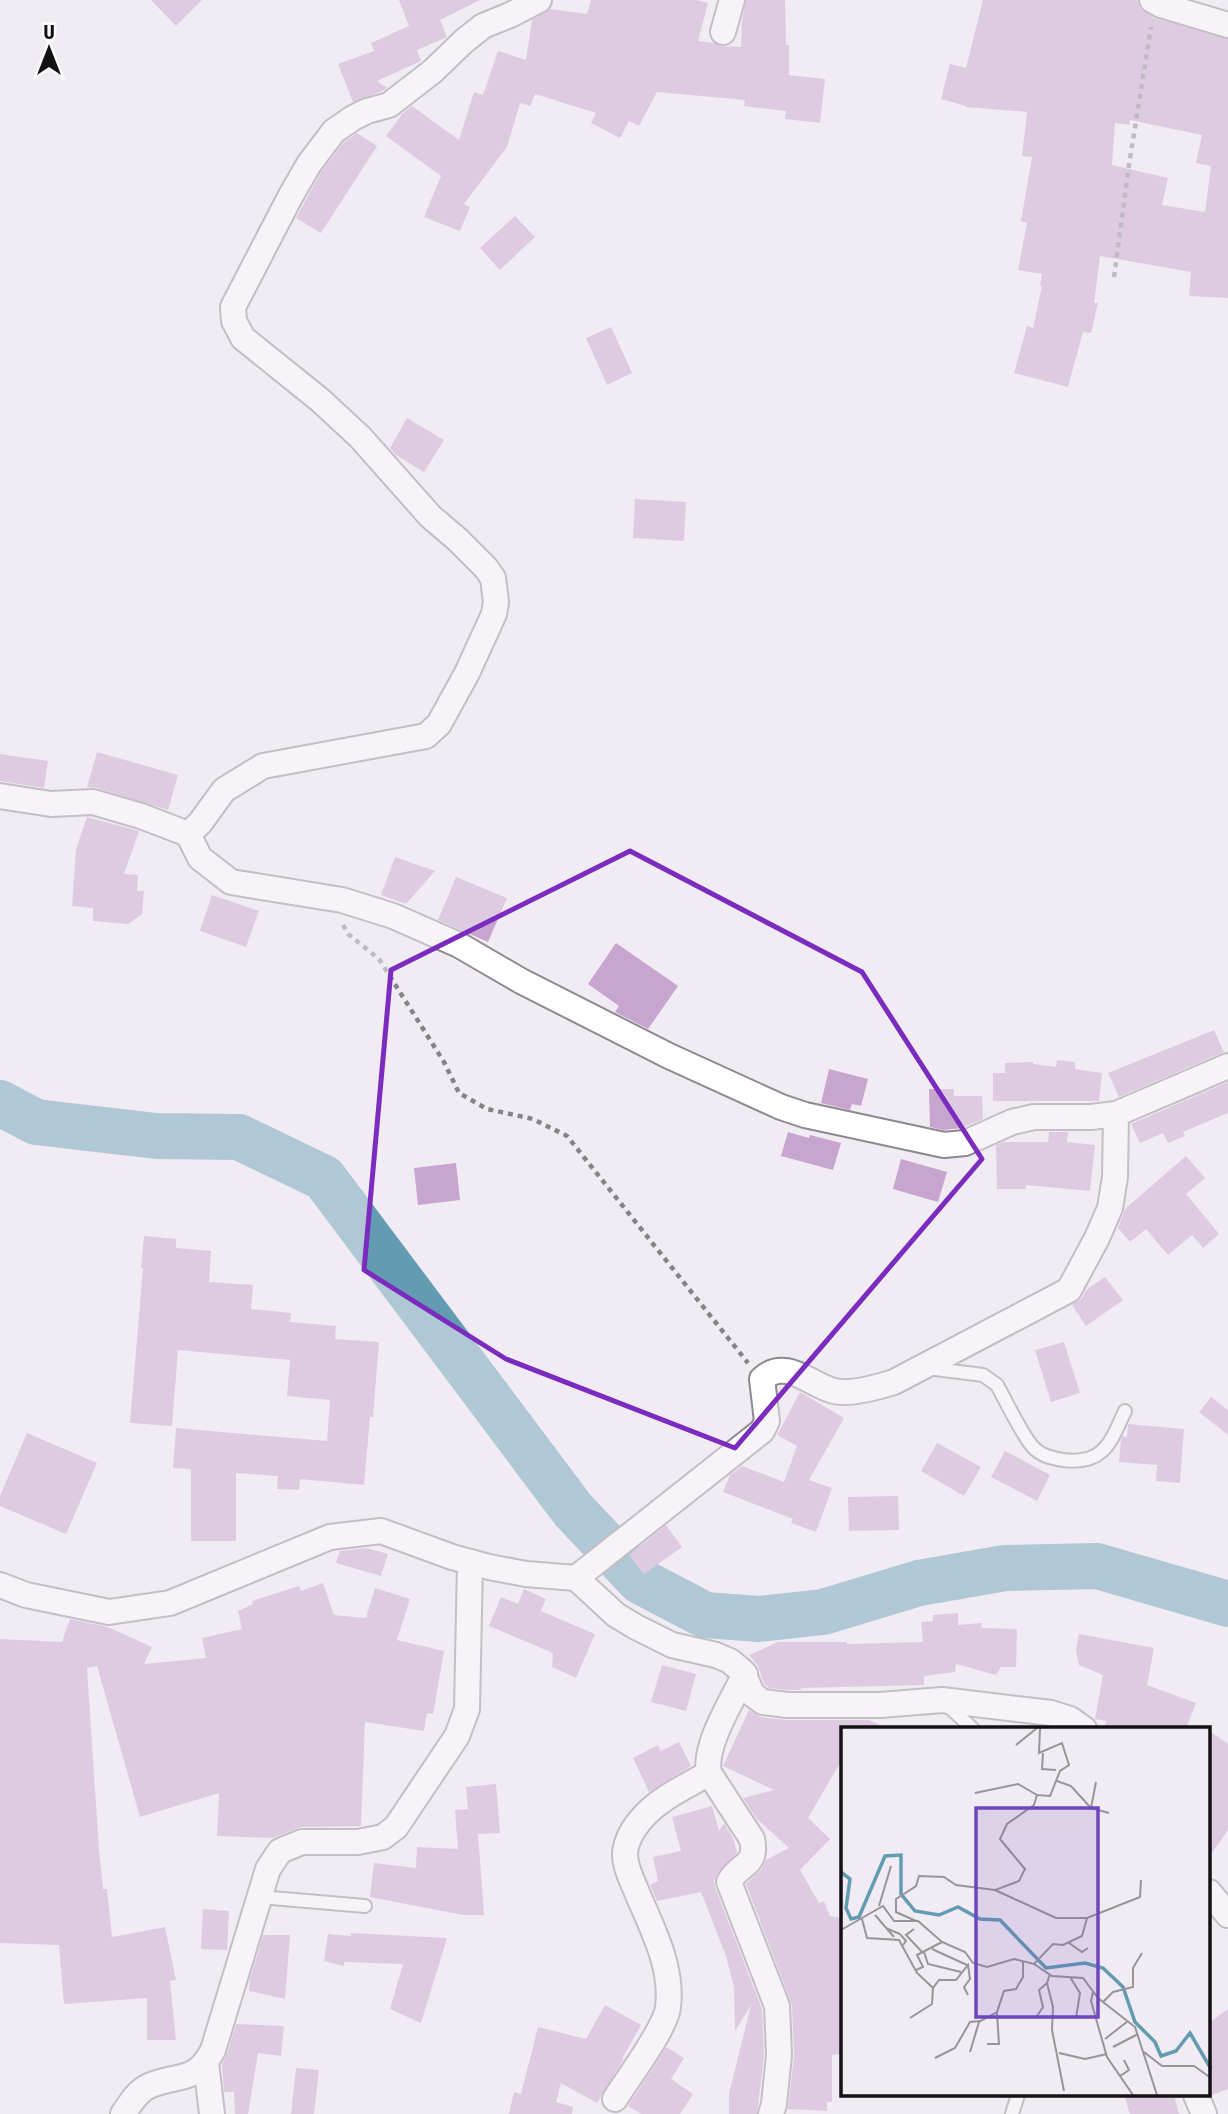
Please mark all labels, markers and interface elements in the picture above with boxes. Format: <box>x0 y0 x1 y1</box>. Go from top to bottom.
north arrow <box>14 14 84 84</box>
text: U <box>43 21 55 44</box>
inset map <box>841 1727 1210 2096</box>

